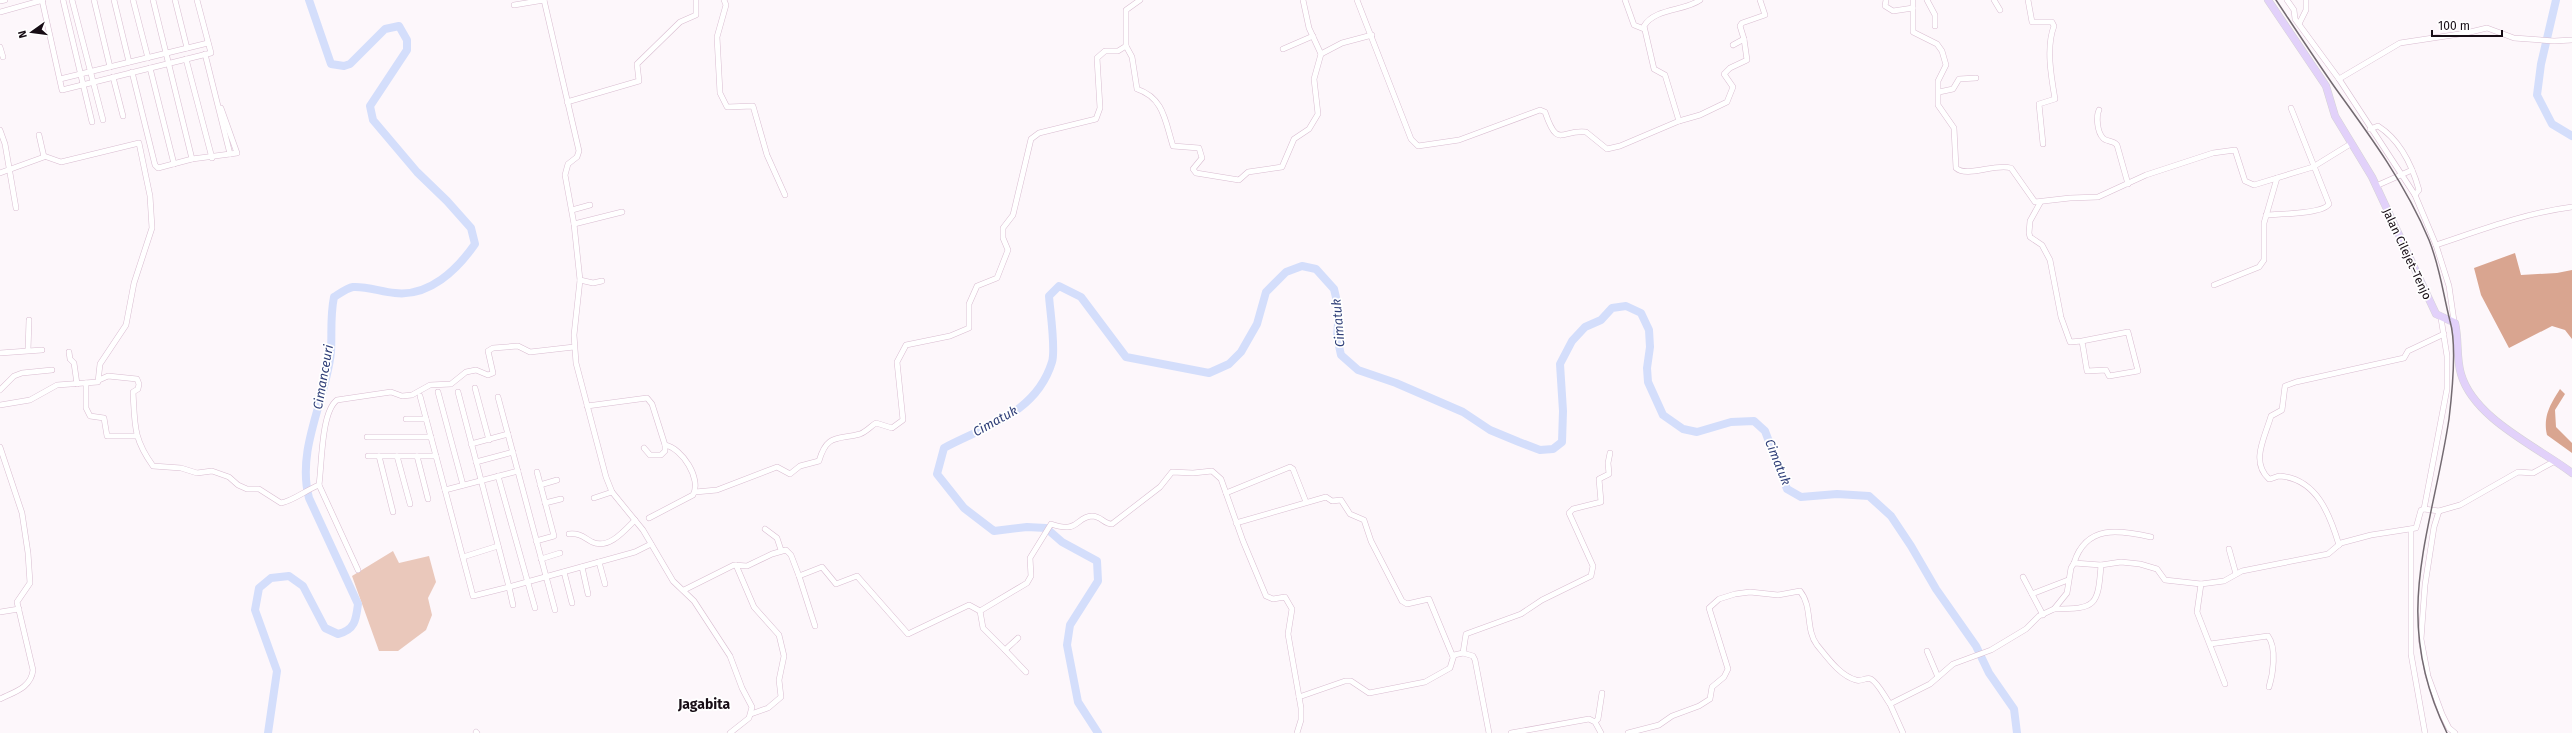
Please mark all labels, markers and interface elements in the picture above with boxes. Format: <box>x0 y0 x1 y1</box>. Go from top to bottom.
north arrow <box>12 12 52 52</box>
scale bar <box>2432 12 2502 38</box>
text: 100 m <box>2438 19 2470 33</box>
text: N <box>16 29 30 39</box>
street label: Jalan Cilejet–Tenjo <box>2380 206 2434 302</box>
water label: Cimatuk <box>1328 298 1348 348</box>
water label: Cimanceuri <box>310 343 336 411</box>
water label: Cimatuk <box>970 403 1020 439</box>
water label: Cimatuk <box>1762 437 1794 487</box>
district label: Jagabita <box>677 696 730 713</box>

